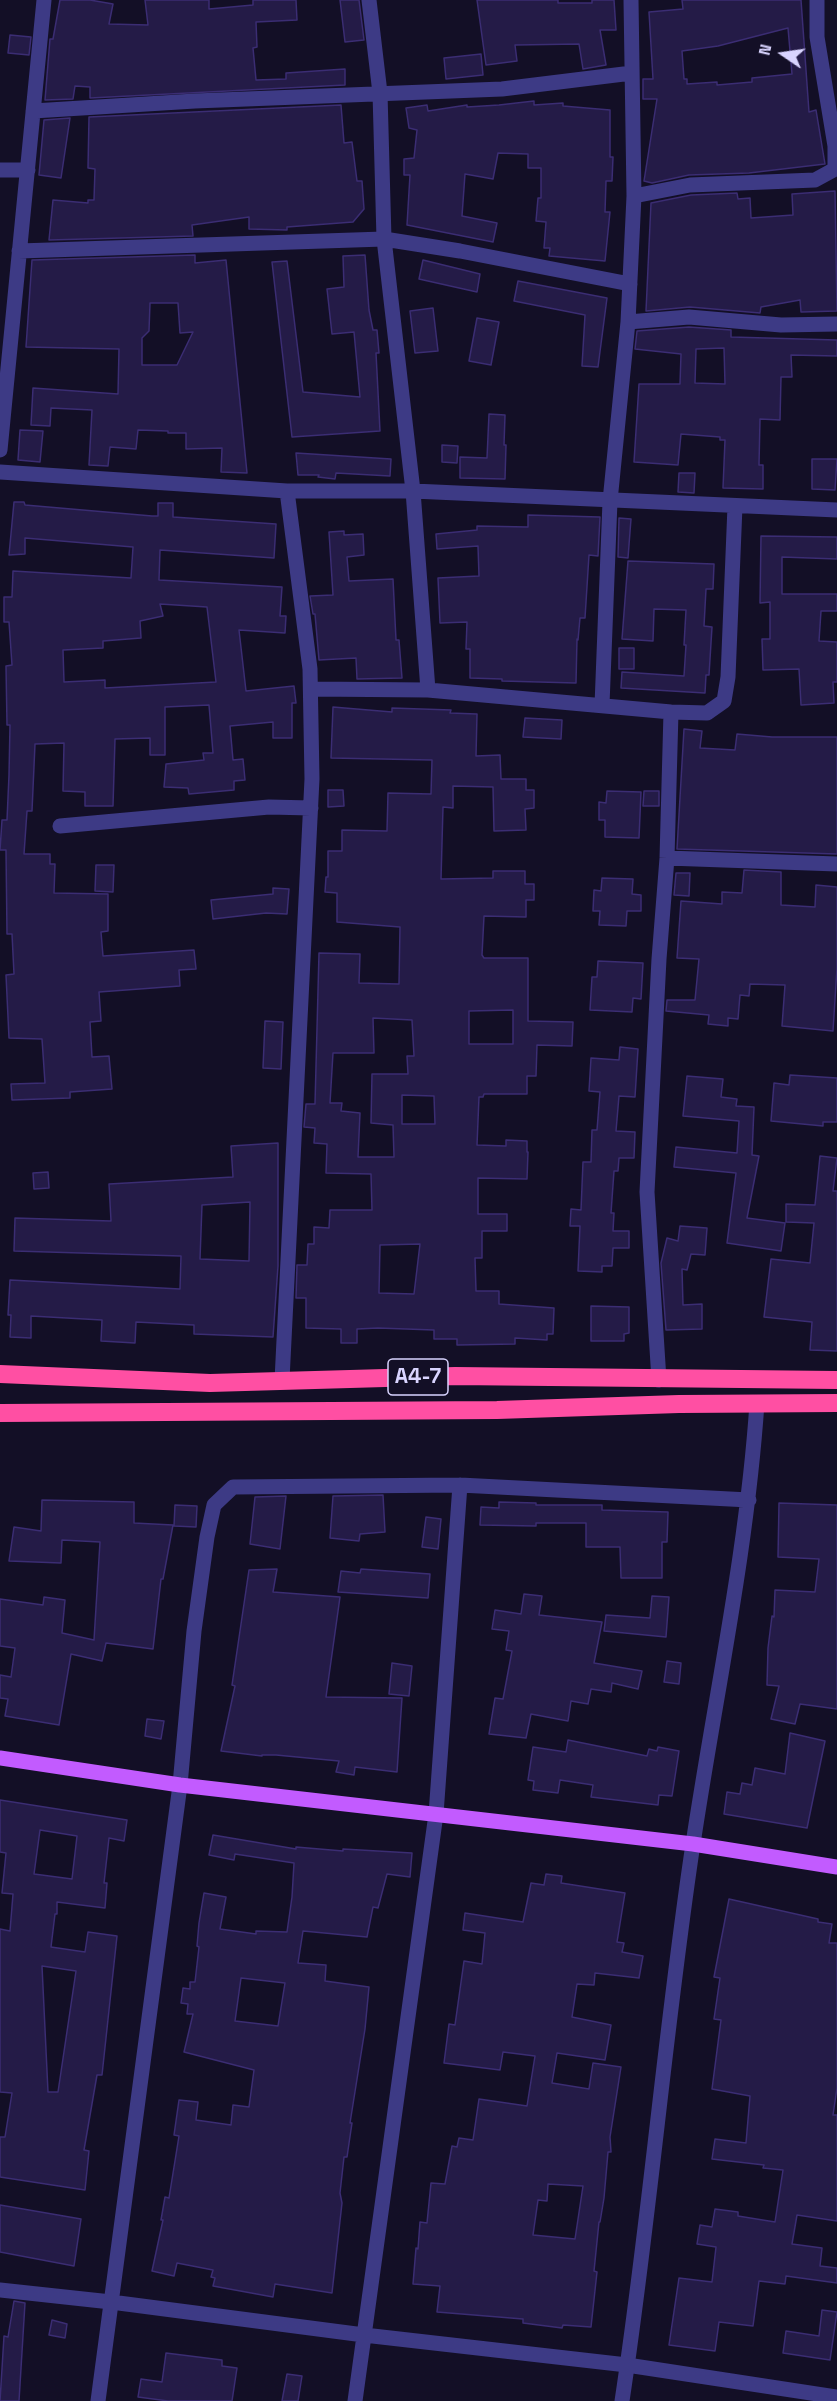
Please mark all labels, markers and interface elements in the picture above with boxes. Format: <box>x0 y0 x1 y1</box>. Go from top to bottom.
north arrow <box>753 24 813 84</box>
text: N <box>754 42 776 57</box>
road number: A4-7 <box>388 1359 448 1395</box>

